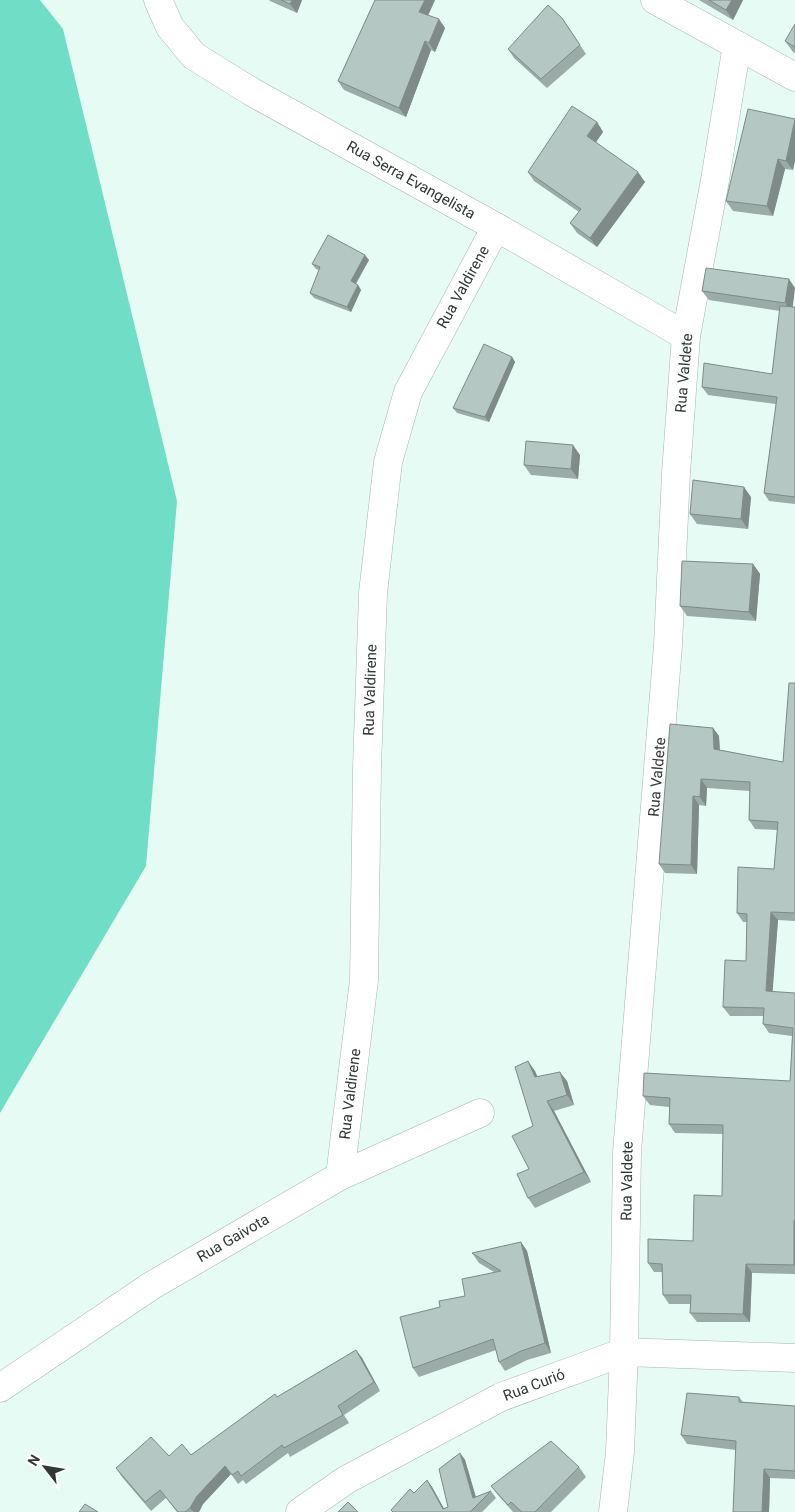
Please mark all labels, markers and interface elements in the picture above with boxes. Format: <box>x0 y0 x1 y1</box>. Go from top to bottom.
street label: Rua Serra Evangelista <box>343 137 479 223</box>
street label: Rua Valdirene <box>433 243 493 331</box>
street label: Rua Valdete <box>672 332 696 413</box>
street label: Rua Valdirene <box>359 644 381 736</box>
street label: Rua Valdete <box>645 736 669 817</box>
street label: Rua Valdirene <box>335 1047 365 1141</box>
street label: Rua Valdete <box>617 1141 637 1221</box>
street label: Rua Gaivota <box>194 1210 272 1266</box>
street label: Rua Curió <box>501 1365 567 1405</box>
north arrow <box>20 1442 70 1492</box>
text: N <box>24 1452 43 1469</box>

